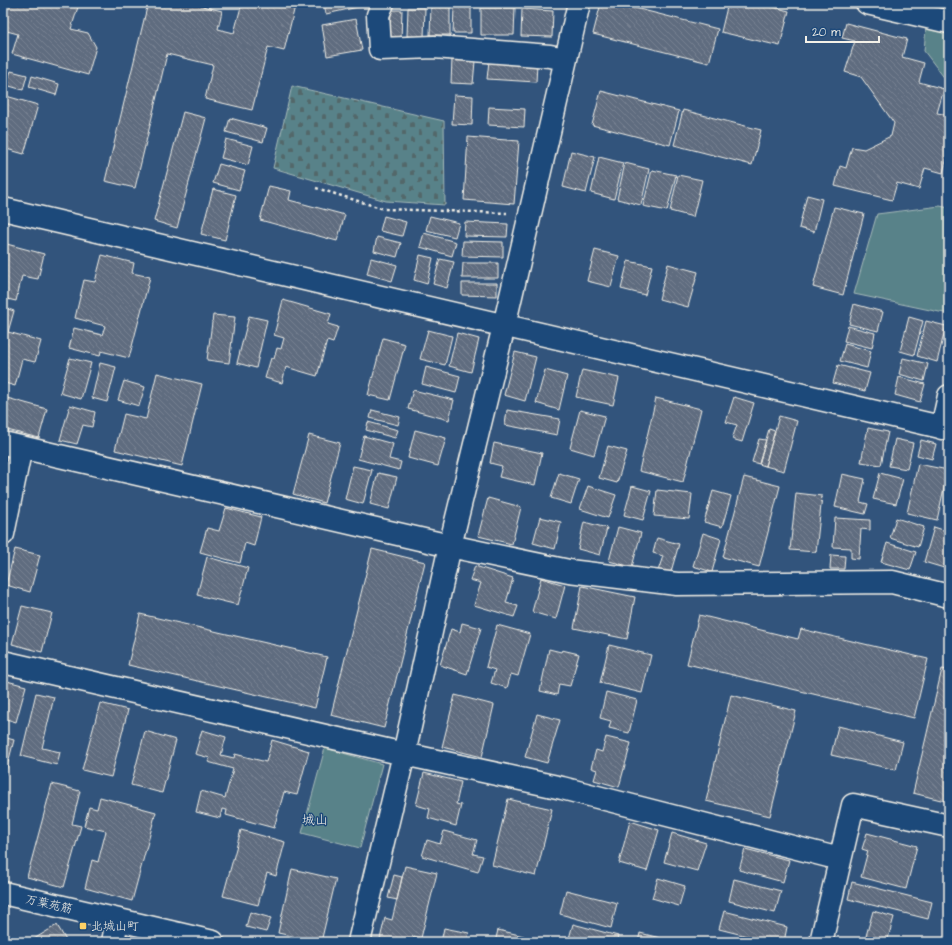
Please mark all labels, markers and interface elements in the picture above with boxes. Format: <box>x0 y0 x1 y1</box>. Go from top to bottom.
scale bar <box>806 18 879 44</box>
text: 20 m <box>812 24 841 41</box>
district label: 城山 <box>302 811 328 829</box>
street label: 万葉苑筋 <box>24 891 74 918</box>
place label: 北城山町 <box>91 918 139 935</box>
marker: 北城山町 <box>78 921 88 931</box>

